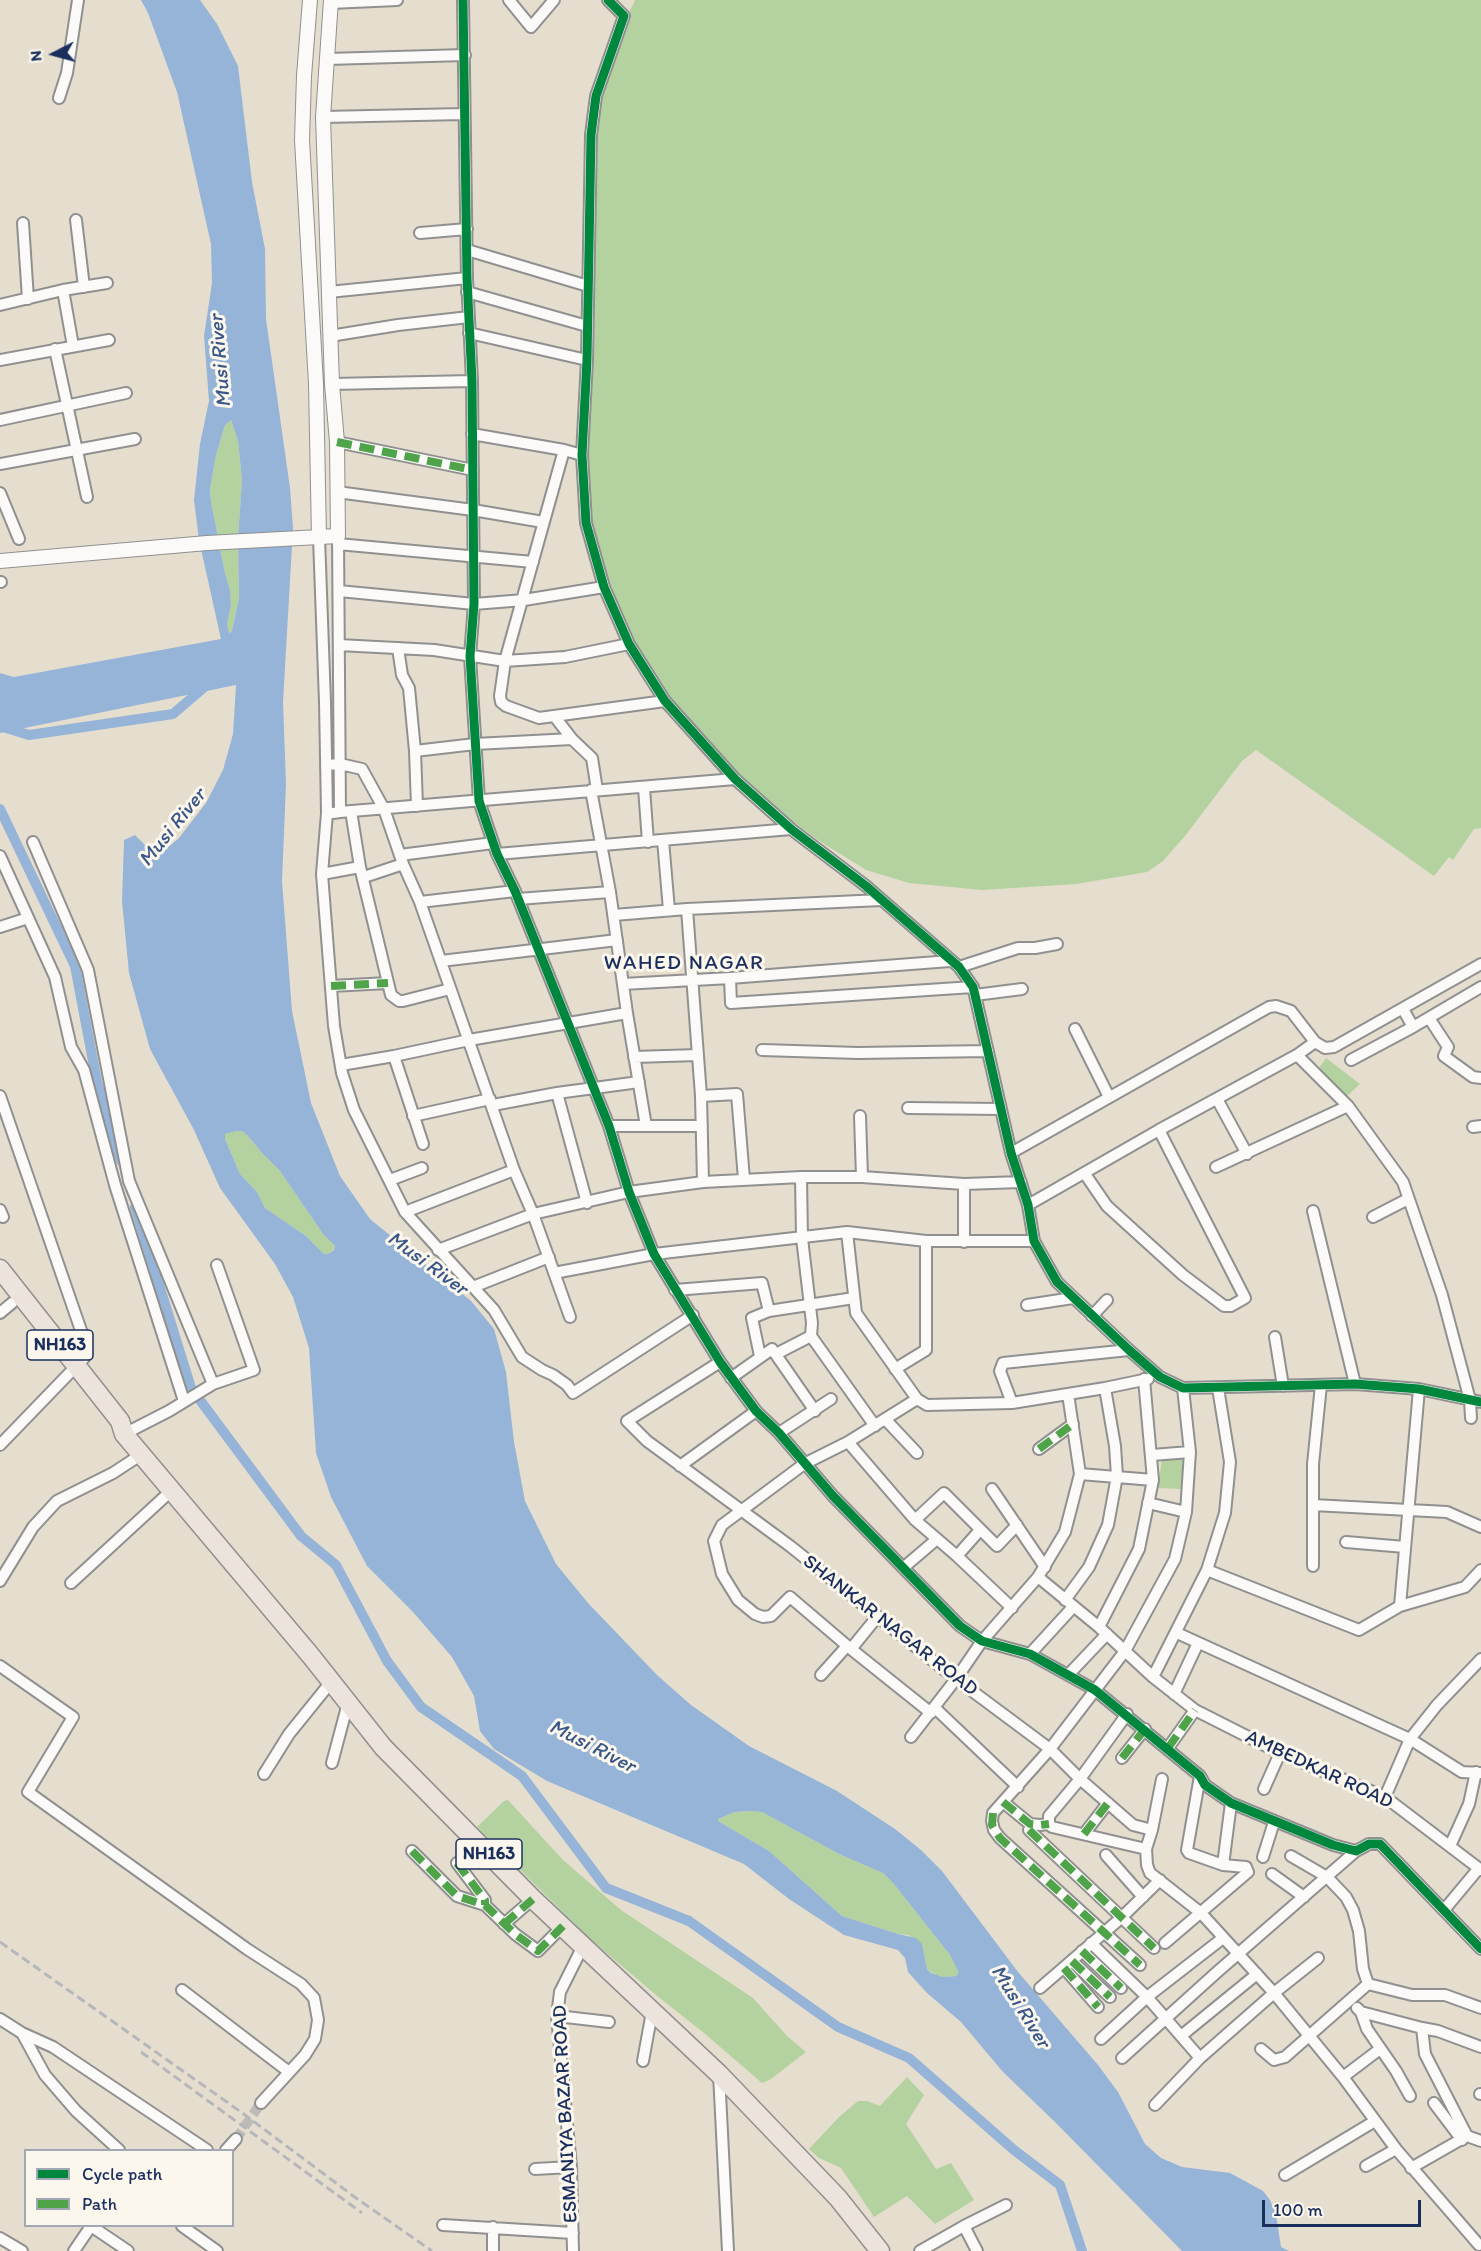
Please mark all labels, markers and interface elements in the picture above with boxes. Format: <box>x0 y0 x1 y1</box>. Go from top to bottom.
north arrow <box>24 24 84 84</box>
text: N <box>26 50 46 62</box>
water label: Musi River <box>204 313 238 409</box>
water label: Musi River <box>134 784 212 872</box>
district label: WAHED NAGAR <box>603 951 765 977</box>
water label: Musi River <box>382 1226 472 1302</box>
road number: NH163 <box>27 1330 93 1360</box>
street label: SHANKAR NAGAR ROAD <box>798 1550 982 1702</box>
water label: Musi River <box>545 1715 639 1779</box>
street label: AMBEDKAR ROAD <box>1241 1725 1397 1815</box>
road number: NH163 <box>456 1839 522 1869</box>
water label: Musi River <box>985 1961 1055 2053</box>
street label: ESMANIYA BAZAR ROAD <box>548 2004 584 2224</box>
legend <box>24 2149 234 2227</box>
text: Cycle path <box>82 2163 162 2185</box>
scale bar <box>1265 2188 1424 2226</box>
text: Path <box>82 2193 117 2215</box>
text: 100 m <box>1273 2199 1323 2221</box>

